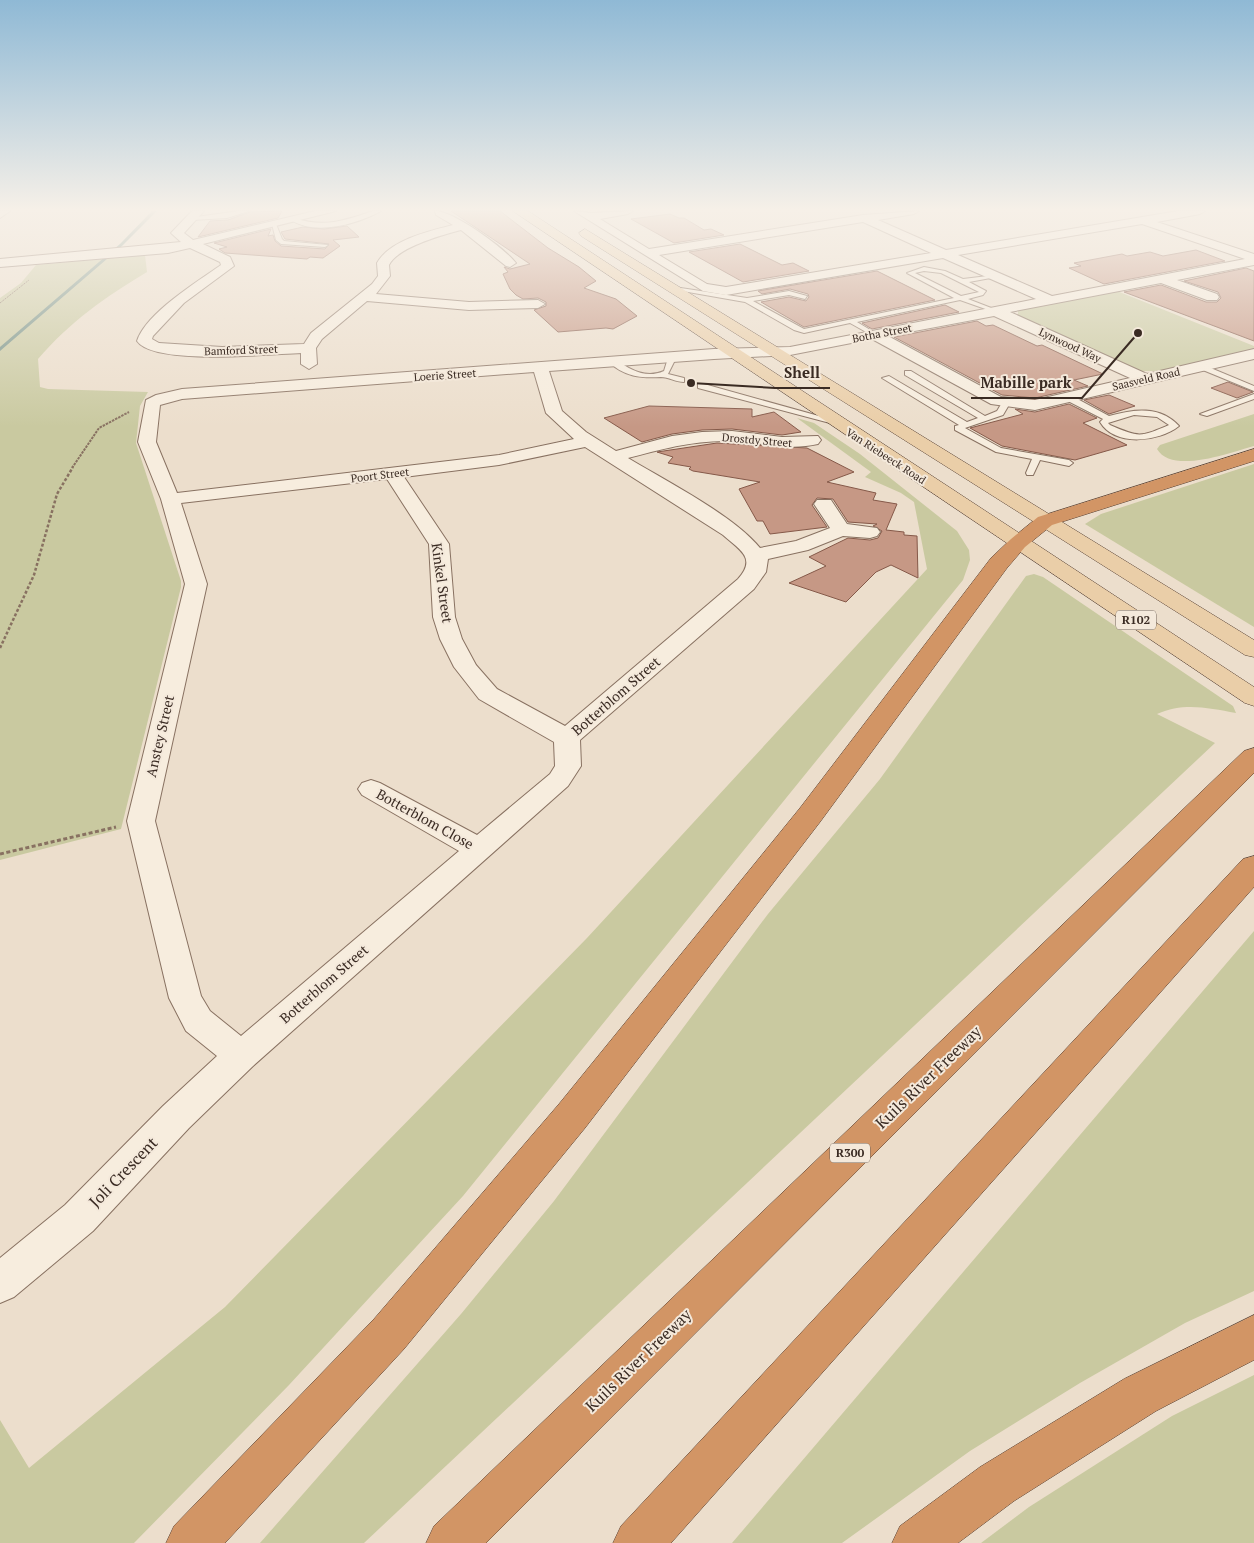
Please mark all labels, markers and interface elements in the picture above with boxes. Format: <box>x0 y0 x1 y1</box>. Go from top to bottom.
street label: Botha Street <box>851 320 913 346</box>
street label: Lynwood Way <box>1037 324 1104 366</box>
street label: Bamford Street <box>204 342 278 358</box>
callout: Shell <box>775 358 830 388</box>
text: Shell <box>784 362 820 382</box>
street label: Saasveld Road <box>1111 364 1181 394</box>
street label: Loerie Street <box>413 366 477 384</box>
callout: Mabille park <box>971 368 1082 398</box>
text: Mabille park <box>981 372 1072 392</box>
street label: Van Riebeeck Road <box>843 425 929 487</box>
street label: Drostdy Street <box>721 430 793 450</box>
street label: Poort Street <box>350 464 410 486</box>
street label: Kinkel Street <box>427 542 458 625</box>
road number: R102 <box>1116 610 1156 630</box>
street label: Botterblom Street <box>567 651 665 739</box>
street label: Anstey Street <box>141 692 178 779</box>
street label: Botterblom Close <box>373 784 477 853</box>
street label: Botterblom Street <box>275 939 373 1027</box>
street label: Kuils River Freeway <box>870 1020 987 1133</box>
street label: Joli Crescent <box>84 1132 162 1212</box>
road number: R300 <box>830 1144 870 1162</box>
street label: Kuils River Freeway <box>580 1303 697 1416</box>

